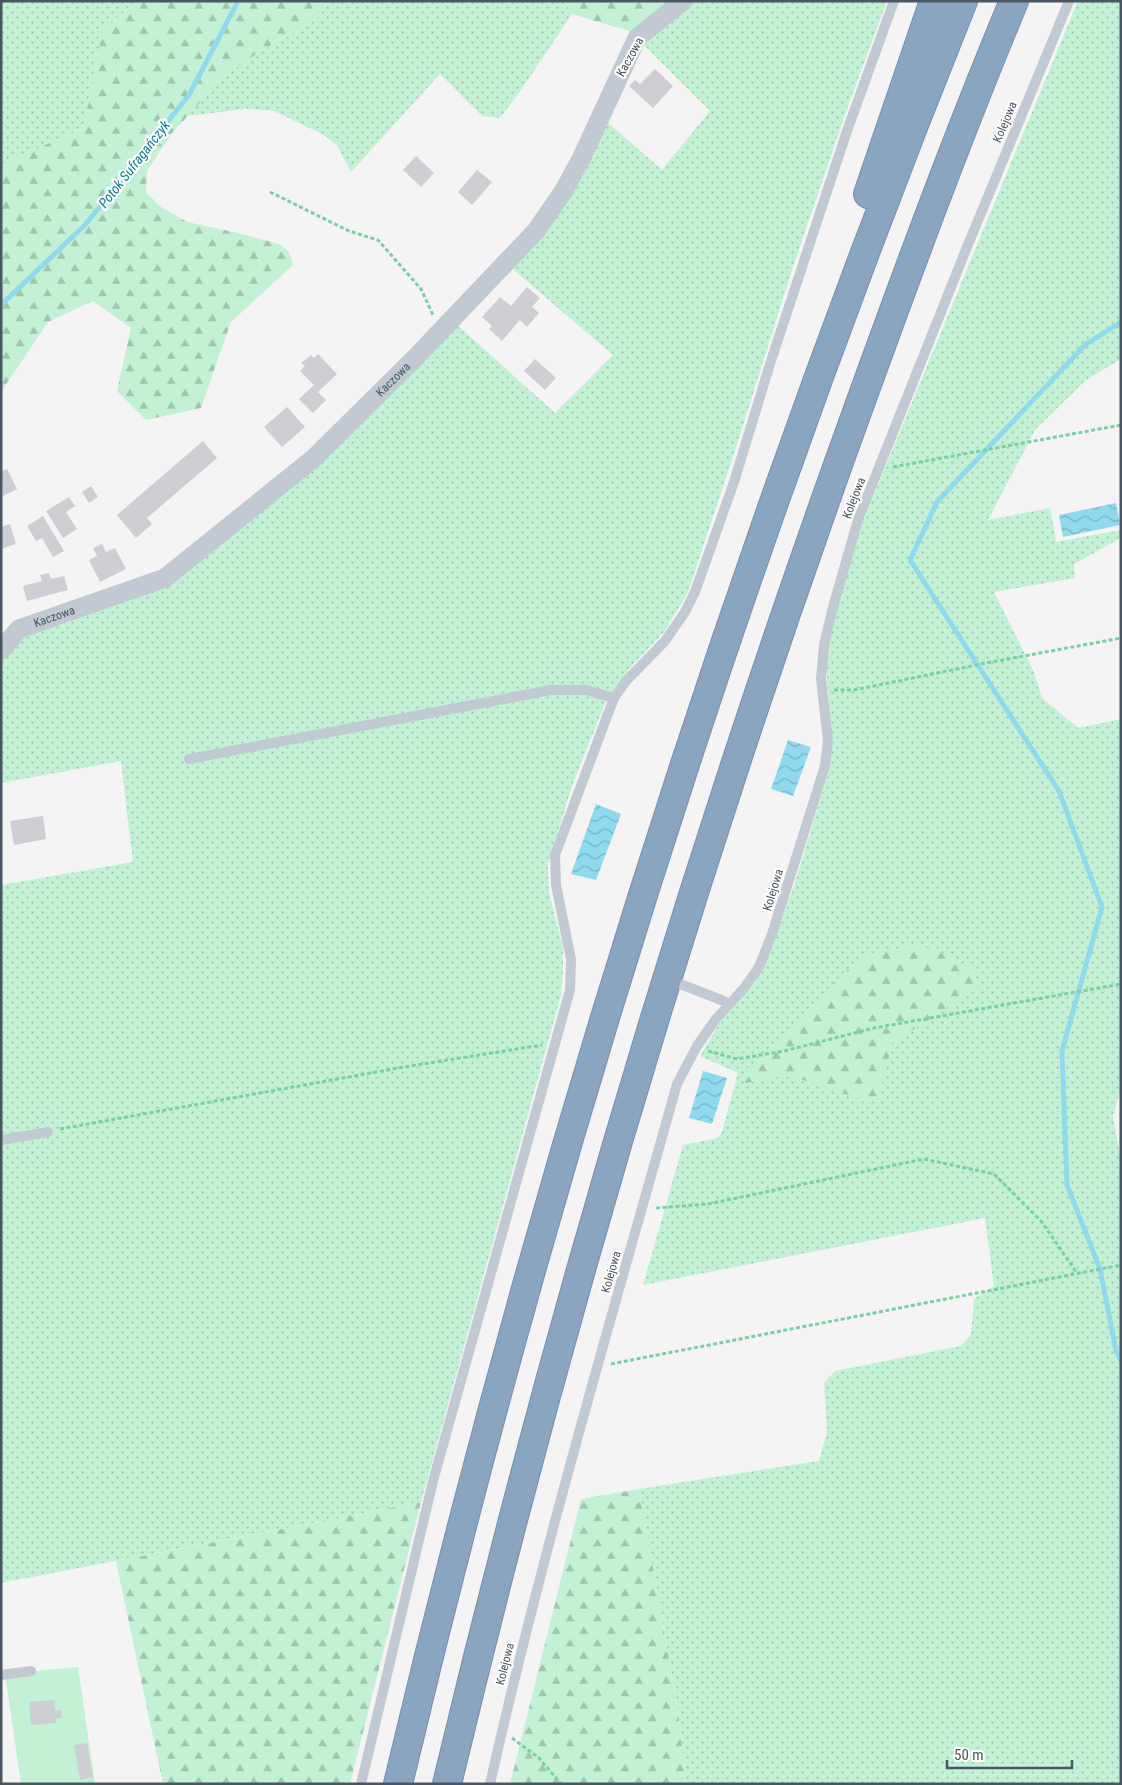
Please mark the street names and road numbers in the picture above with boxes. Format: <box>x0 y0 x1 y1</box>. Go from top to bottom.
street label: Kaczowa <box>614 35 647 79</box>
street label: Kolejowa <box>990 99 1020 145</box>
street label: Kaczowa <box>373 359 413 400</box>
street label: Kolejowa <box>840 475 868 521</box>
street label: Kaczowa <box>32 603 77 630</box>
street label: Kolejowa <box>760 867 786 913</box>
street label: Kolejowa <box>598 1249 624 1295</box>
street label: Kolejowa <box>493 1641 517 1687</box>

